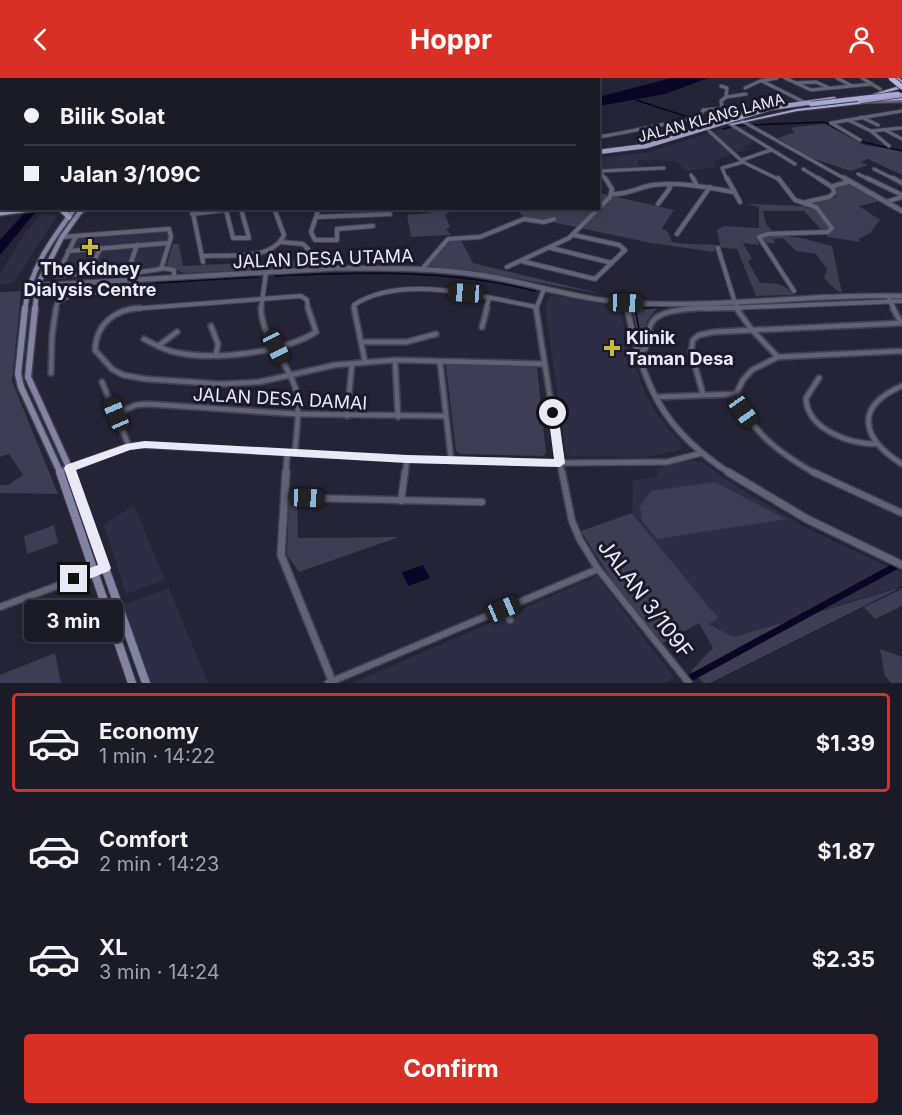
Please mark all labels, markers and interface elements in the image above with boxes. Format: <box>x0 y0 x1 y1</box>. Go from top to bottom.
icon: back <box>24 23 57 56</box>
text: Hoppr <box>410 23 492 56</box>
icon: person <box>845 23 878 56</box>
street label: JALAN KLANG LAMA <box>635 89 786 146</box>
text: Bilik Solat <box>60 103 165 129</box>
text: Jalan 3/109C <box>60 161 201 187</box>
marker: The Kidney Dialysis Centre <box>81 238 99 256</box>
street label: JALAN DESA UTAMA <box>232 245 414 272</box>
place label: The Kidney Dialysis Centre <box>24 258 157 300</box>
car <box>447 283 485 303</box>
car <box>608 293 644 313</box>
car <box>260 327 292 367</box>
place label: Klinik Taman Desa <box>626 327 734 369</box>
marker: Klinik Taman Desa <box>603 339 621 357</box>
street label: JALAN DESA DAMAI <box>192 383 368 414</box>
car <box>725 391 761 431</box>
car <box>101 394 131 434</box>
route start <box>539 399 566 426</box>
car <box>289 488 325 508</box>
street label: JALAN 3/109F <box>593 535 698 663</box>
route end <box>60 565 87 592</box>
car <box>483 594 523 624</box>
callout: 3 min <box>25 600 124 642</box>
text: 3 min <box>47 609 100 633</box>
icon: car <box>27 716 81 770</box>
text: Economy <box>99 718 199 744</box>
text: $1.39 <box>816 730 875 756</box>
text: 1 min · 14:22 <box>99 744 215 768</box>
icon: car <box>27 824 81 878</box>
text: Comfort <box>99 826 188 852</box>
text: $1.87 <box>817 838 875 864</box>
text: 2 min · 14:23 <box>99 852 219 876</box>
icon: car <box>27 932 81 986</box>
text: XL <box>99 934 128 960</box>
text: $2.35 <box>812 946 875 972</box>
text: 3 min · 14:24 <box>99 960 220 984</box>
button: Confirm <box>24 1034 878 1103</box>

